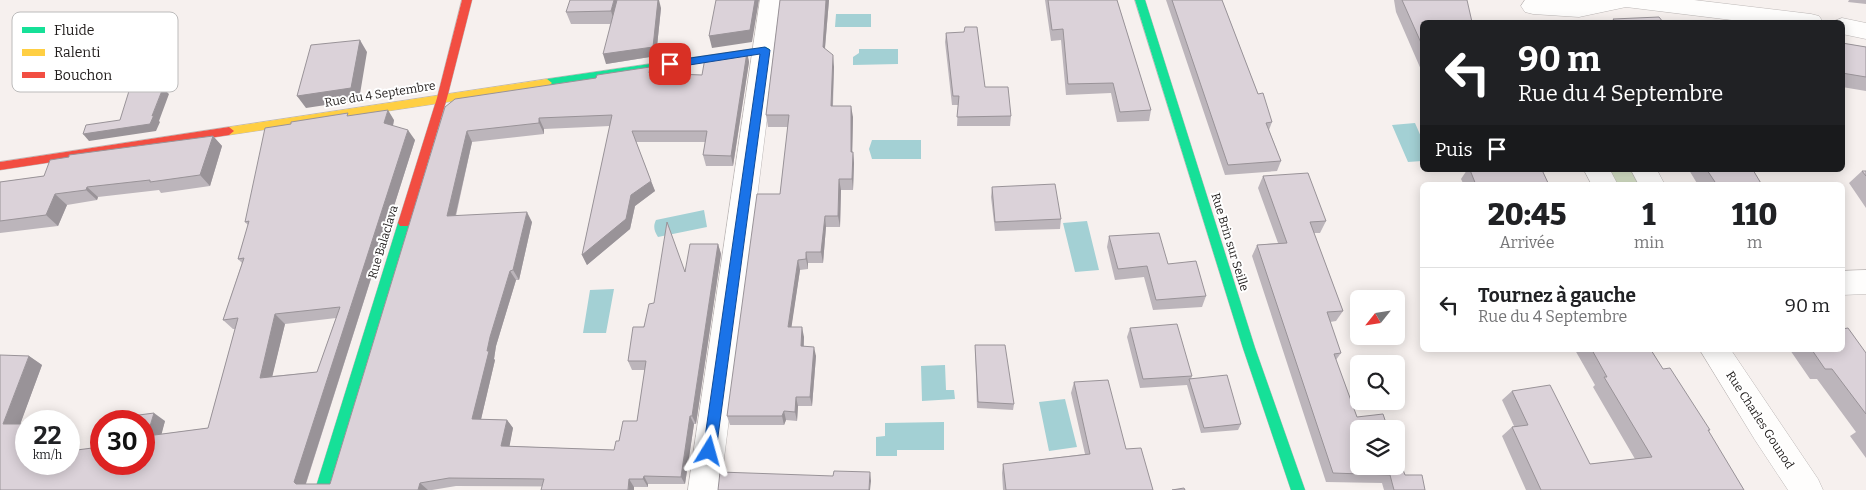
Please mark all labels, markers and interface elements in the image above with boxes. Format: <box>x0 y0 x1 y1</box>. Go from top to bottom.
legend <box>12 12 178 92</box>
text: Fluide <box>54 22 95 39</box>
text: 90 m <box>1518 38 1601 80</box>
icon: left <box>1435 40 1500 105</box>
pin <box>649 43 691 85</box>
text: Ralenti <box>54 44 100 61</box>
icon: arrive <box>656 50 684 78</box>
text: Bouchon <box>54 67 112 84</box>
street label: Rue du 4 Septembre <box>324 78 436 110</box>
text: Rue du 4 Septembre <box>1518 80 1723 107</box>
icon: arrive <box>1483 135 1511 163</box>
text: Puis <box>1435 138 1473 161</box>
street label: Rue Brin sur Seille <box>1208 191 1252 293</box>
text: 20:45 <box>1488 197 1566 233</box>
text: 1 <box>1642 197 1656 233</box>
text: 110 <box>1732 197 1777 233</box>
street label: Rue Balaclava <box>365 203 401 280</box>
text: Arrivée <box>1500 233 1554 252</box>
text: min <box>1634 233 1664 252</box>
text: m <box>1747 233 1762 252</box>
text: Tournez à gauche <box>1478 284 1636 307</box>
north arrow <box>1350 290 1405 345</box>
map controls <box>1350 290 1405 475</box>
icon: left <box>1435 291 1463 319</box>
text: 90 m <box>1785 294 1830 317</box>
text: Rue du 4 Septembre <box>1478 307 1627 326</box>
button: search <box>1350 355 1405 410</box>
street label: Rue Charles Gounod <box>1723 369 1797 471</box>
speed limit sign: 30 <box>90 410 155 475</box>
button: layers <box>1350 420 1405 475</box>
text: 22 <box>33 421 62 451</box>
position arrow <box>682 424 734 476</box>
text: km/h <box>33 448 62 462</box>

